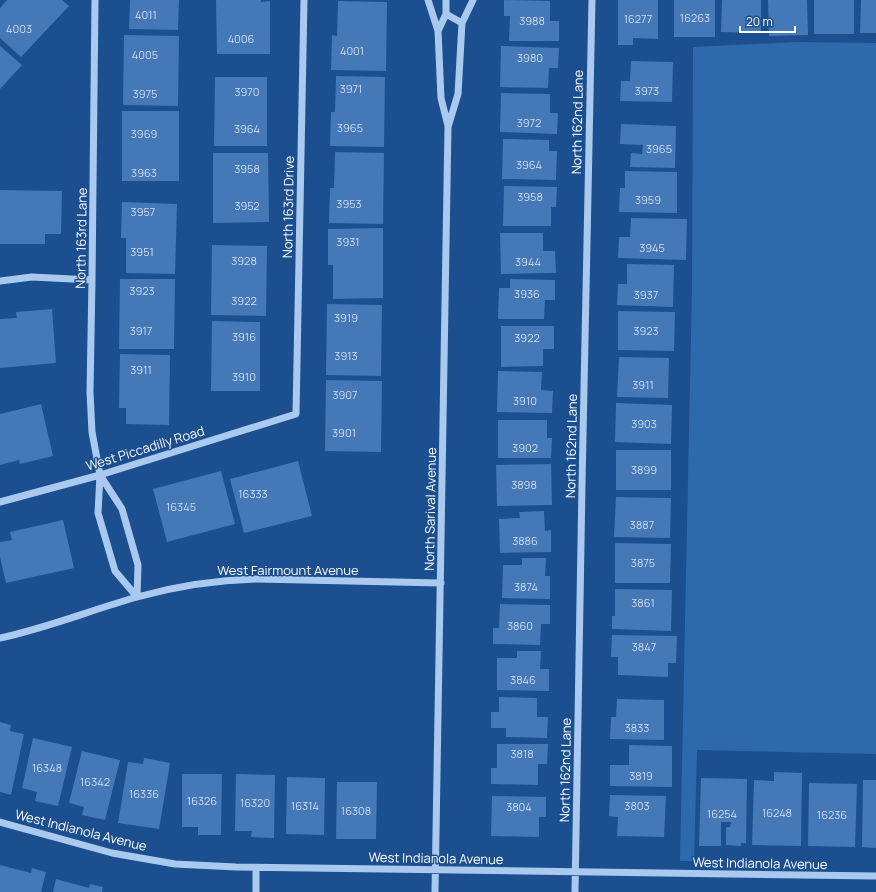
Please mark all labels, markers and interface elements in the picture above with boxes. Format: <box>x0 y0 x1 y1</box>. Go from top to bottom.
house number: 4011 <box>135 7 157 22</box>
scale bar <box>740 8 795 34</box>
house number: 16263 <box>680 10 710 25</box>
house number: 16277 <box>624 11 652 26</box>
house number: 3988 <box>519 13 545 28</box>
text: 20 m <box>746 13 773 30</box>
house number: 4003 <box>6 21 32 36</box>
house number: 4006 <box>228 31 255 46</box>
house number: 4001 <box>340 43 364 58</box>
house number: 4005 <box>132 47 158 62</box>
house number: 3980 <box>517 50 543 65</box>
street label: North 162nd Lane <box>567 69 587 174</box>
house number: 3971 <box>340 81 362 96</box>
house number: 3973 <box>635 83 659 98</box>
house number: 3970 <box>235 84 260 99</box>
house number: 3975 <box>133 86 157 101</box>
house number: 3972 <box>517 115 541 130</box>
house number: 3965 <box>337 120 363 135</box>
house number: 3964 <box>234 121 260 136</box>
house number: 3969 <box>131 126 157 141</box>
house number: 3965 <box>646 141 672 156</box>
street label: North 163rd Drive <box>278 155 298 258</box>
house number: 3964 <box>516 157 542 172</box>
house number: 3958 <box>234 161 260 176</box>
house number: 3963 <box>131 165 157 180</box>
street label: North 163rd Lane <box>71 187 91 289</box>
house number: 3958 <box>517 189 543 204</box>
house number: 3959 <box>635 192 661 207</box>
house number: 3953 <box>336 196 362 211</box>
house number: 3952 <box>234 198 260 213</box>
house number: 3957 <box>131 204 155 219</box>
house number: 3931 <box>336 234 360 249</box>
house number: 3945 <box>639 240 665 255</box>
house number: 3951 <box>130 244 154 259</box>
house number: 3928 <box>231 253 257 268</box>
house number: 3944 <box>515 254 541 269</box>
house number: 3923 <box>129 283 155 298</box>
house number: 3936 <box>514 286 540 301</box>
house number: 3937 <box>634 287 658 302</box>
house number: 3922 <box>231 293 257 308</box>
house number: 3919 <box>334 310 358 325</box>
house number: 3917 <box>130 323 152 338</box>
house number: 3923 <box>633 323 659 338</box>
house number: 3916 <box>232 329 256 344</box>
house number: 3922 <box>514 330 540 345</box>
house number: 3913 <box>334 348 358 363</box>
house number: 3911 <box>130 362 152 377</box>
house number: 3910 <box>232 369 256 384</box>
house number: 3911 <box>632 377 654 392</box>
house number: 3907 <box>332 387 358 402</box>
house number: 3910 <box>513 393 537 408</box>
street label: North 162nd Lane <box>561 393 581 498</box>
house number: 3903 <box>631 416 657 431</box>
street label: West Piccadilly Road <box>84 421 206 475</box>
house number: 3901 <box>332 425 356 440</box>
house number: 3902 <box>512 440 538 455</box>
street label: North Sarival Avenue <box>420 447 440 571</box>
house number: 3899 <box>631 462 657 477</box>
house number: 3898 <box>511 477 537 492</box>
house number: 16333 <box>238 486 268 501</box>
house number: 16345 <box>166 499 196 514</box>
house number: 3887 <box>630 517 654 532</box>
house number: 3886 <box>512 533 538 548</box>
house number: 3875 <box>631 555 655 570</box>
street label: West Fairmount Avenue <box>217 561 359 579</box>
house number: 3874 <box>514 579 538 594</box>
house number: 3861 <box>631 595 655 610</box>
house number: 3860 <box>507 618 533 633</box>
house number: 3847 <box>632 639 656 654</box>
house number: 3846 <box>510 672 536 687</box>
street label: North 162nd Lane <box>555 717 575 822</box>
house number: 3833 <box>625 720 649 735</box>
house number: 3818 <box>510 746 534 761</box>
house number: 16348 <box>32 760 62 775</box>
house number: 3819 <box>629 768 653 783</box>
house number: 16342 <box>80 774 110 789</box>
house number: 16336 <box>129 786 159 801</box>
house number: 16326 <box>187 793 217 808</box>
house number: 16320 <box>240 795 270 810</box>
house number: 16314 <box>291 798 319 813</box>
house number: 3803 <box>624 798 650 813</box>
house number: 3804 <box>506 799 532 814</box>
house number: 16308 <box>341 803 371 818</box>
street label: West Indianola Avenue <box>13 805 149 855</box>
house number: 16248 <box>762 805 792 820</box>
house number: 16254 <box>707 806 737 821</box>
house number: 16236 <box>817 807 847 822</box>
street label: West Indianola Avenue <box>368 848 504 868</box>
street label: West Indianola Avenue <box>692 853 828 873</box>

